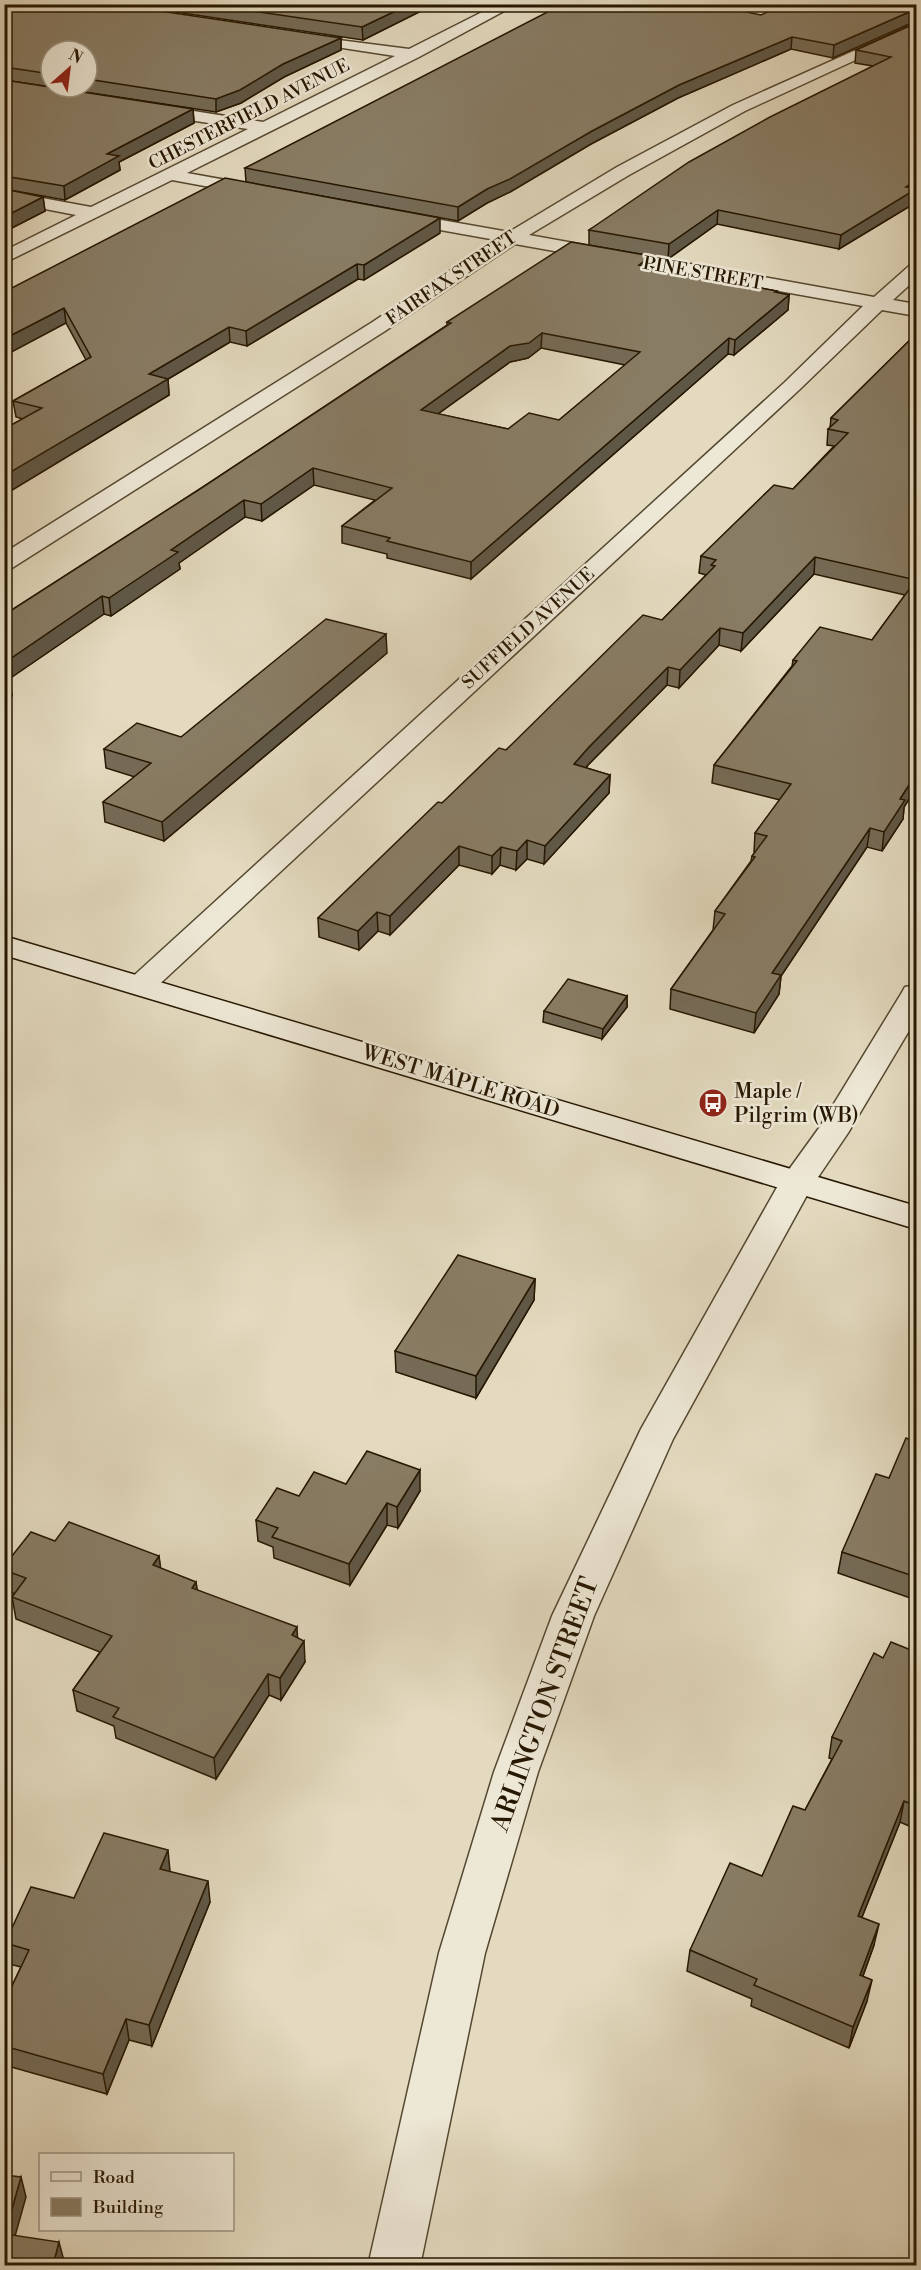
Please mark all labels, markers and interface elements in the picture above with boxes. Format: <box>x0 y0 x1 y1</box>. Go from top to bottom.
north arrow <box>39 39 99 99</box>
text: N <box>65 45 86 69</box>
street label: CHESTERFIELD AVENUE <box>145 54 354 175</box>
street label: FAIRFAX STREET <box>381 226 521 331</box>
street label: PINE STREET <box>641 252 765 295</box>
street label: SUFFIELD AVENUE <box>457 563 600 694</box>
street label: WEST MAPLE ROAD <box>358 1039 563 1124</box>
place label: Maple / Pilgrim (WB) <box>734 1079 859 1129</box>
bus stop icon: Maple / Pilgrim (WB) <box>697 1087 729 1119</box>
street label: ARLINGTON STREET <box>484 1573 606 1837</box>
legend <box>39 2153 234 2231</box>
text: Road <box>93 2166 136 2189</box>
text: Building <box>92 2196 164 2219</box>

